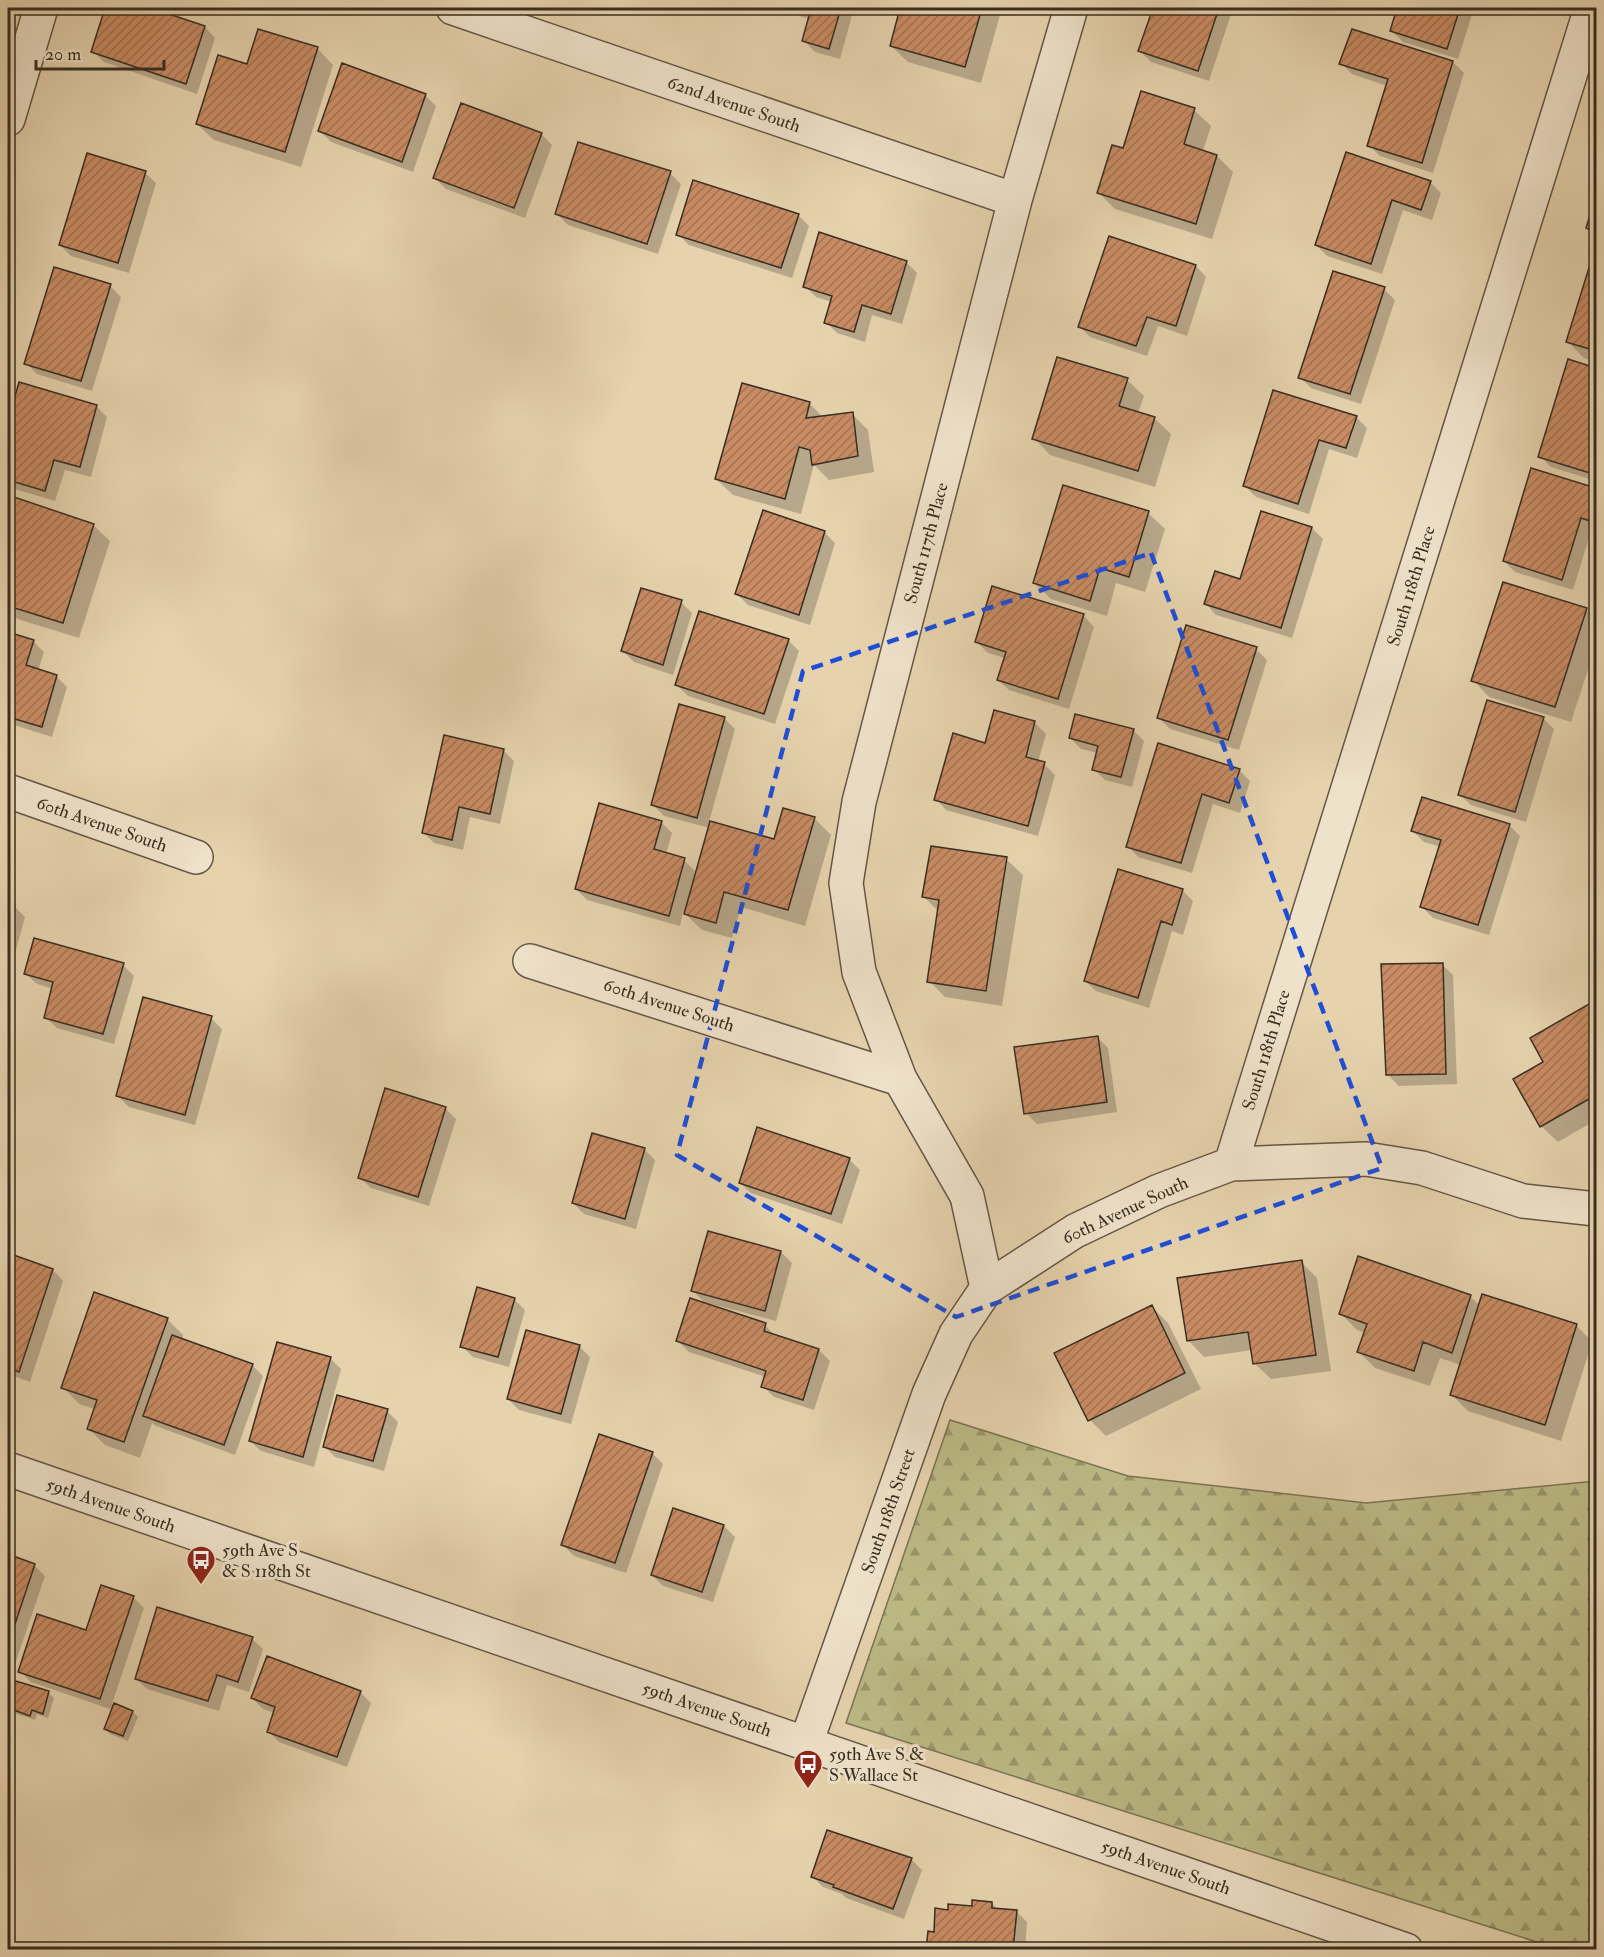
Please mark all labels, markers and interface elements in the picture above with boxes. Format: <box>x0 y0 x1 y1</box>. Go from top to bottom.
scale bar <box>36 33 164 71</box>
text: 20 m <box>45 43 81 66</box>
street label: 62nd Avenue South <box>664 71 804 138</box>
street label: South 117th Place <box>899 480 954 606</box>
street label: South 118th Place <box>1382 523 1441 649</box>
street label: 60th Avenue South <box>34 791 171 858</box>
street label: 60th Avenue South <box>600 973 738 1038</box>
street label: South 118th Place <box>1237 987 1296 1113</box>
street label: 60th Avenue South <box>1059 1171 1192 1250</box>
street label: South 118th Street <box>856 1445 921 1577</box>
street label: 59th Avenue South <box>43 1473 179 1539</box>
place label: 59th Ave S & S 118th St <box>222 1539 311 1583</box>
bus stop icon: 59th Ave S & S 118th St <box>185 1544 217 1586</box>
street label: 59th Avenue South <box>639 1677 775 1743</box>
place label: 59th Ave S & S Wallace St <box>829 1743 924 1787</box>
bus stop icon: 59th Ave S & S Wallace St <box>792 1748 824 1790</box>
street label: 59th Avenue South <box>1098 1835 1234 1901</box>

